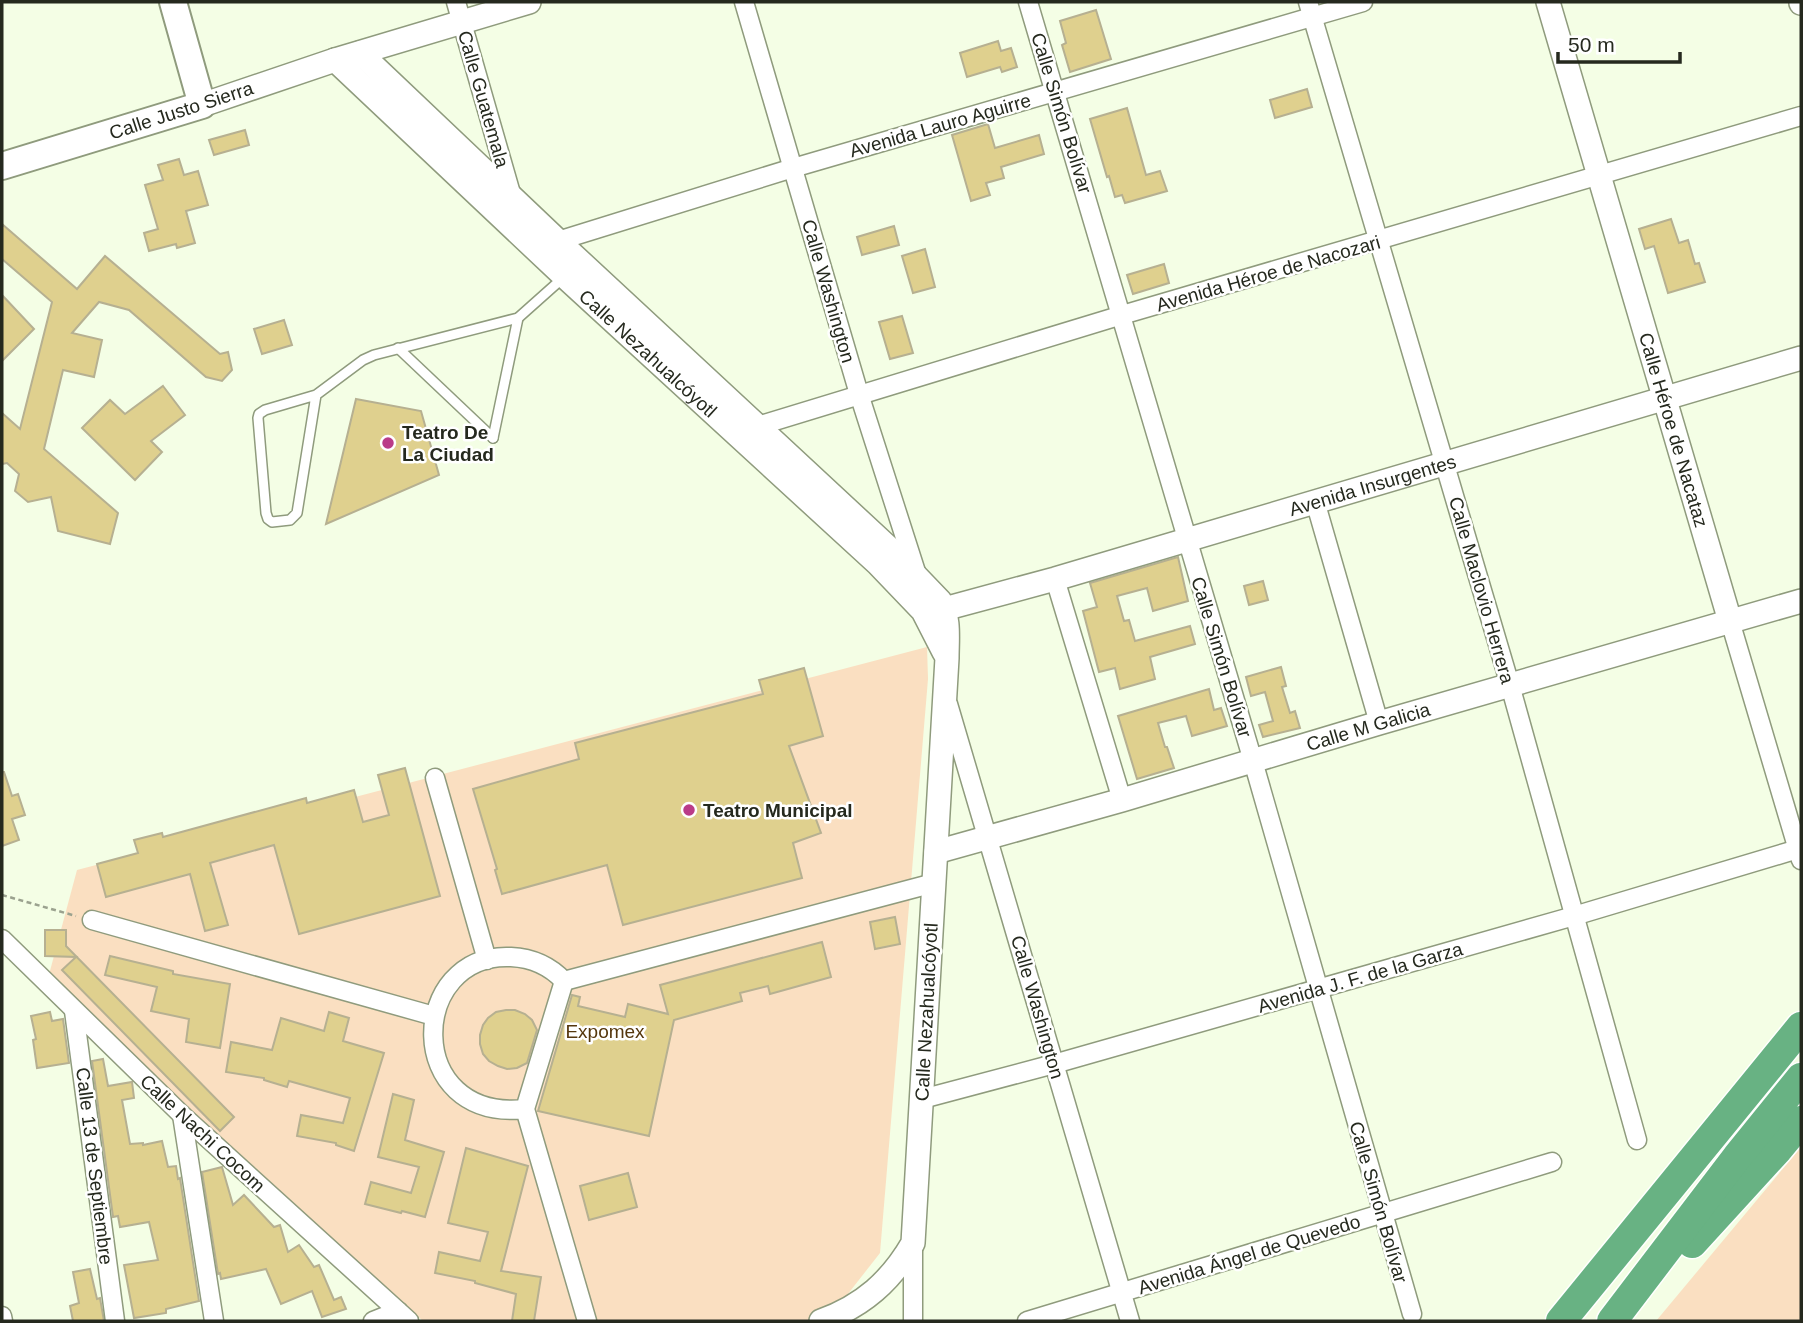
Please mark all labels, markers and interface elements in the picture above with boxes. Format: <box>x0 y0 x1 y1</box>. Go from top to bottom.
scale bar <box>1558 21 1680 65</box>
street label: Calle Guatemala <box>454 28 513 170</box>
street label: Calle Simón Bolívar <box>1027 30 1096 197</box>
text: 50 m <box>1568 33 1615 56</box>
street label: Calle Justo Sierra <box>107 77 256 144</box>
street label: Avenida Lauro Aguirre <box>847 90 1033 161</box>
street label: Calle Washington <box>798 217 859 365</box>
street label: Avenida Héroe de Nacozari <box>1154 231 1383 316</box>
street label: Calle Nezahualcóyotl <box>575 285 721 422</box>
street label: Calle Héroe de Nacataz <box>1635 330 1712 530</box>
place label: Teatro De La Ciudad <box>402 422 494 465</box>
marker: Teatro De La Ciudad <box>380 435 396 451</box>
street label: Avenida Insurgentes <box>1287 451 1458 520</box>
street label: Calle Maclovio Herrera <box>1445 494 1518 686</box>
street label: Calle Simón Bolívar <box>1187 574 1256 741</box>
street label: Calle M Galicia <box>1304 699 1433 755</box>
place label: Teatro Municipal <box>703 800 853 821</box>
marker: Teatro Municipal <box>681 802 697 818</box>
street label: Calle Nezahualcóyotl <box>911 922 942 1102</box>
street label: Calle Washington <box>1007 933 1068 1081</box>
street label: Avenida J. F. de la Garza <box>1255 938 1465 1017</box>
park label: Expomex <box>565 1021 645 1042</box>
street label: Calle 13 de Septiembre <box>72 1066 117 1266</box>
street label: Calle Nachi Cocom <box>136 1070 269 1196</box>
street label: Calle Simón Bolívar <box>1345 1119 1412 1286</box>
street label: Avenida Ángel de Quevedo <box>1136 1211 1363 1298</box>

